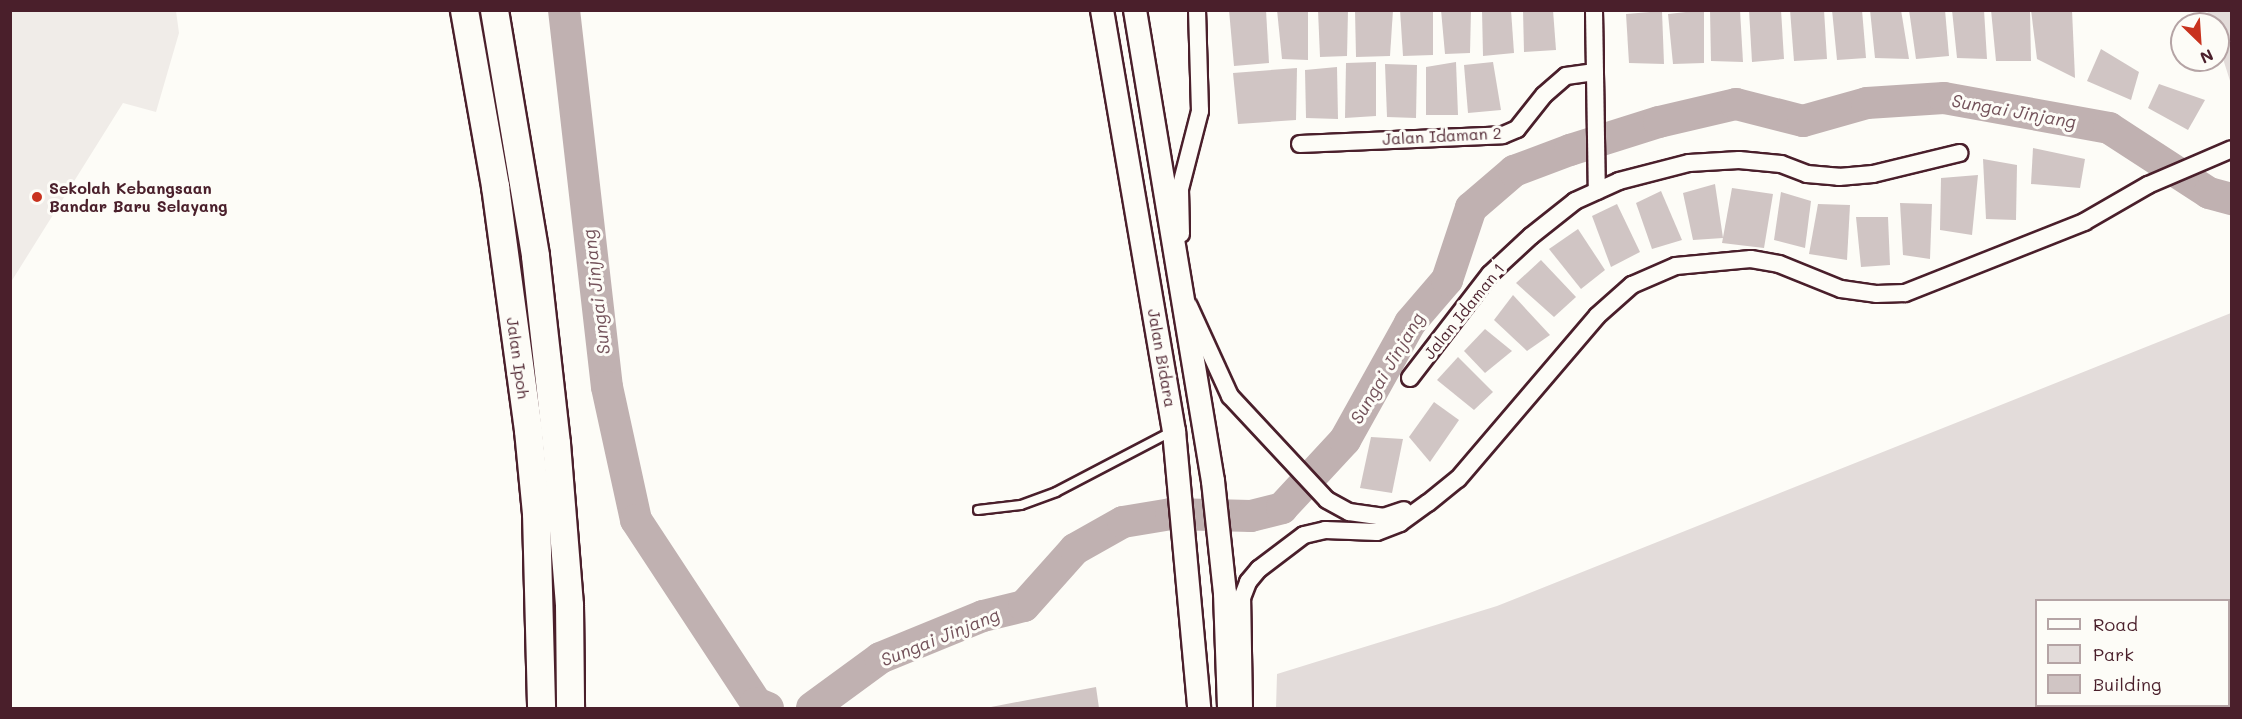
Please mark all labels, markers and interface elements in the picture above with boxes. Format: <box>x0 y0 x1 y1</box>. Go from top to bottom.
north arrow <box>2170 12 2230 72</box>
text: N <box>2197 45 2217 69</box>
water label: Sungai Jinjang <box>1950 89 2078 133</box>
street label: Jalan Idaman 2 <box>1382 123 1502 149</box>
place label: Sekolah Kebangsaan Bandar Baru Selayang <box>49 178 228 216</box>
marker: Sekolah Kebangsaan Bandar Baru Selayang <box>30 190 44 204</box>
water label: Sungai Jinjang <box>578 228 614 356</box>
street label: Jalan Idaman 1 <box>1420 259 1508 363</box>
street label: Jalan Bidara <box>1144 307 1180 409</box>
water label: Sungai Jinjang <box>1345 308 1429 428</box>
street label: Jalan Ipoh <box>503 316 533 400</box>
legend <box>2035 599 2230 707</box>
water label: Sungai Jinjang <box>878 603 1002 671</box>
text: Road <box>2093 612 2138 636</box>
text: Park <box>2093 642 2134 666</box>
text: Building <box>2093 672 2161 696</box>

